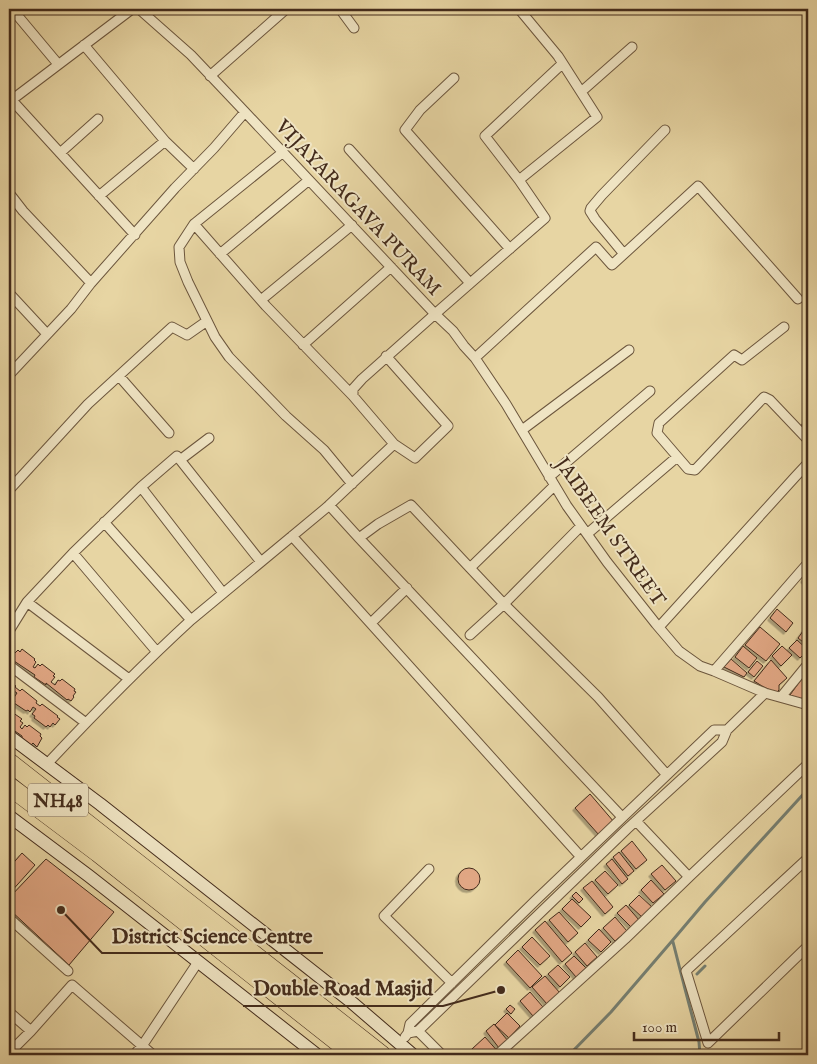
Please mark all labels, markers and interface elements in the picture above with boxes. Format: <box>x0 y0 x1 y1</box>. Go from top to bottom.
street label: VIJAYARAGAVA PURAM <box>269 114 446 302</box>
street label: JAIBEEM STREET <box>548 451 671 612</box>
road number: NH48 <box>28 784 88 816</box>
callout: District Science Centre <box>102 917 323 953</box>
text: District Science Centre <box>112 924 313 951</box>
callout: Double Road Masjid <box>243 970 443 1006</box>
text: Double Road Masjid <box>253 976 434 1003</box>
scale bar <box>634 1009 780 1041</box>
text: 100 m <box>642 1018 678 1037</box>

